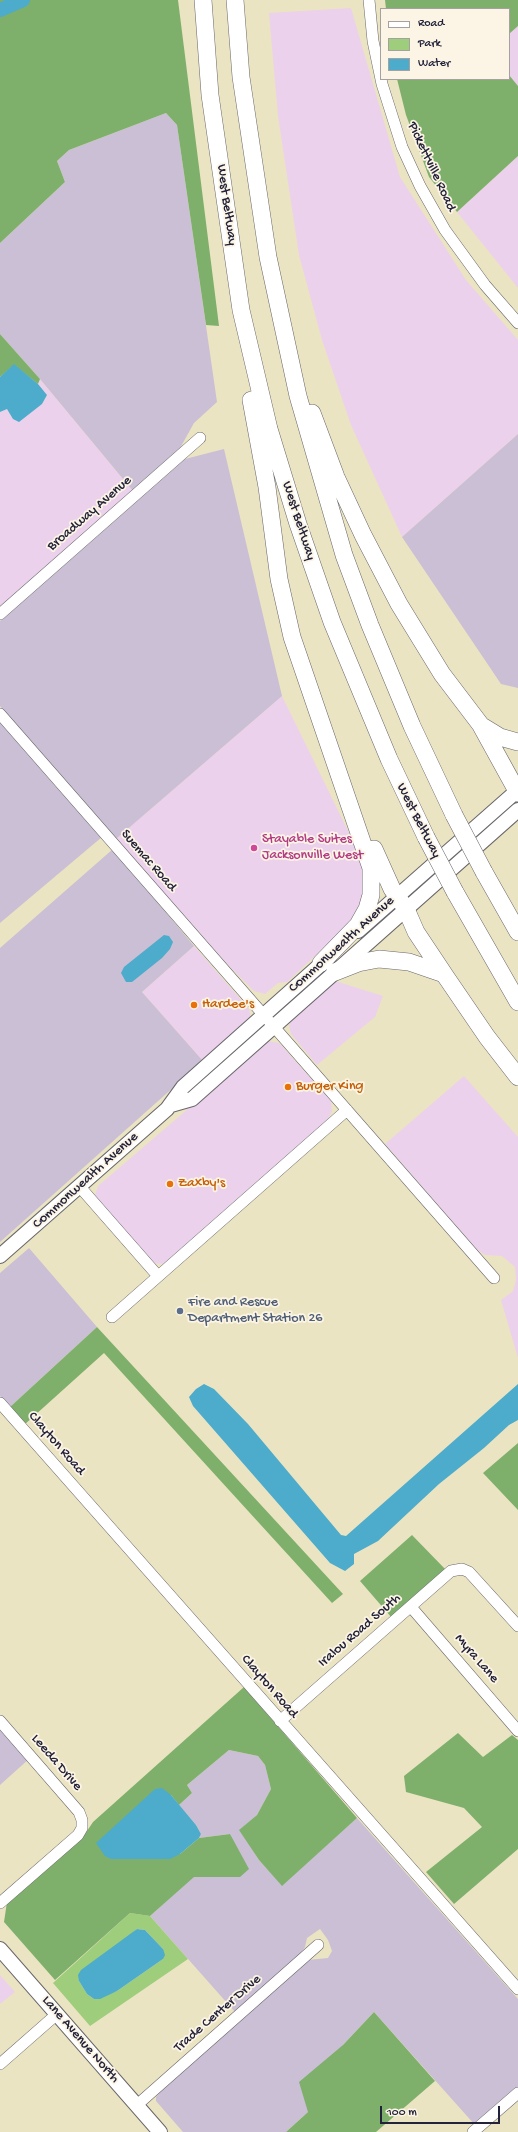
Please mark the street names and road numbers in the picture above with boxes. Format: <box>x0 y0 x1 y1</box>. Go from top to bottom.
street label: Pickettville Road <box>403 120 459 214</box>
street label: West Beltway <box>212 163 240 247</box>
street label: Broadway Avenue <box>44 473 136 555</box>
street label: West Beltway <box>277 479 319 563</box>
street label: West Beltway <box>392 781 444 861</box>
street label: Suemac Road <box>117 827 179 895</box>
street label: Commonwealth Avenue <box>286 893 398 997</box>
street label: Commonwealth Avenue <box>30 1129 142 1233</box>
street label: Clayton Road <box>24 1409 88 1479</box>
street label: Iralou Road South <box>315 1591 405 1671</box>
street label: Myra Lane <box>450 1631 502 1687</box>
street label: Clayton Road <box>237 1652 301 1722</box>
street label: Leeda Drive <box>27 1731 85 1795</box>
street label: Trade Center Drive <box>171 1972 265 2056</box>
street label: Lane Avenue North <box>38 1993 122 2087</box>

